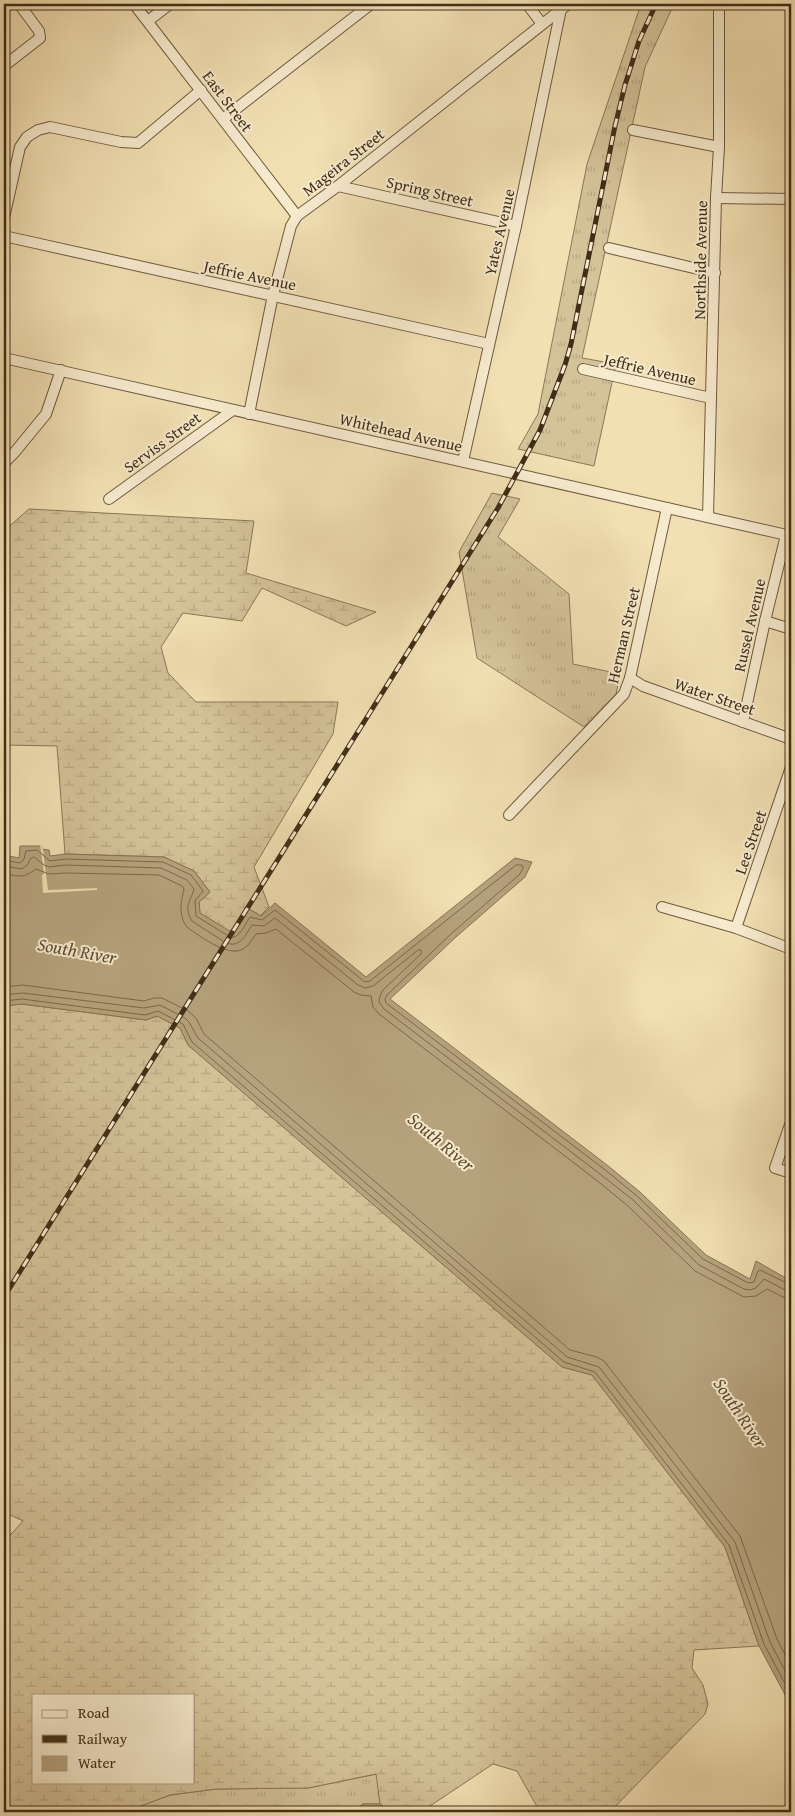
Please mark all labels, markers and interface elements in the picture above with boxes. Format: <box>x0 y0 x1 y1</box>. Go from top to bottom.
street label: East Street <box>197 65 259 137</box>
street label: Mageira Street <box>297 122 390 202</box>
street label: Spring Street <box>384 169 476 213</box>
street label: Yates Avenue <box>477 186 521 278</box>
street label: Northside Avenue <box>687 200 713 320</box>
street label: Jeffrie Avenue <box>200 253 299 297</box>
street label: Jeffrie Avenue <box>600 346 699 391</box>
street label: Serviss Street <box>118 405 206 478</box>
street label: Whitehead Avenue <box>337 406 465 458</box>
street label: Russel Avenue <box>727 576 771 674</box>
street label: Herman Street <box>600 584 646 686</box>
street label: Water Street <box>671 671 759 721</box>
street label: Lee Street <box>728 806 772 877</box>
water label: South River <box>35 930 120 971</box>
water label: South River <box>402 1106 482 1178</box>
water label: South River <box>707 1372 775 1454</box>
legend <box>32 1694 195 1784</box>
text: Road <box>78 1702 109 1723</box>
text: Railway <box>78 1728 128 1749</box>
text: Water <box>78 1752 116 1773</box>

